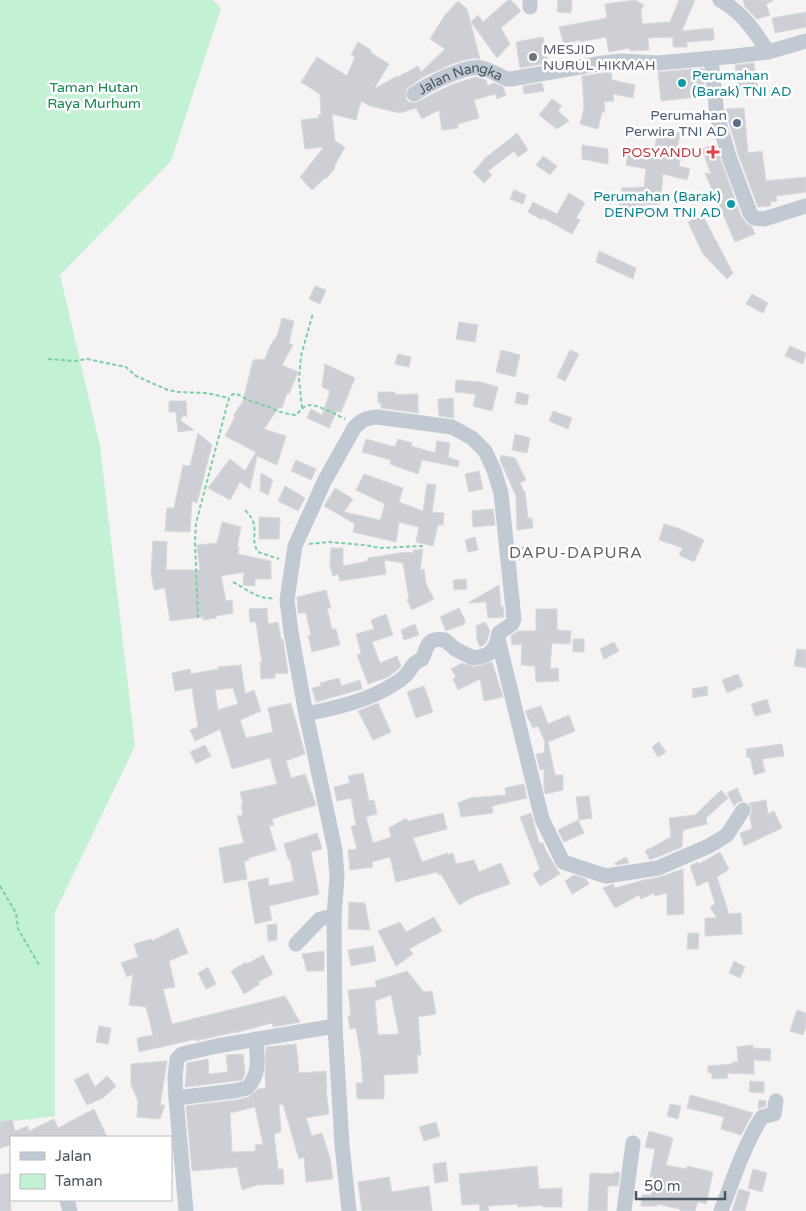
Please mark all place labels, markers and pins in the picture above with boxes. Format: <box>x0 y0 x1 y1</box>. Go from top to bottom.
place label: MESJID NURUL HIKMAH <box>543 41 656 74</box>
marker: MESJID NURUL HIKMAH <box>527 51 539 63</box>
place label: Perumahan (Barak) TNI AD <box>692 67 791 100</box>
marker: Perumahan (Barak) TNI AD <box>676 77 688 89</box>
place label: Perumahan Perwira TNI AD <box>625 107 727 140</box>
marker: Perumahan Perwira TNI AD <box>731 117 743 129</box>
place label: POSYANDU <box>622 144 702 161</box>
marker: POSYANDU <box>706 145 720 159</box>
place label: Perumahan (Barak) DENPOM TNI AD <box>593 188 721 221</box>
marker: Perumahan (Barak) DENPOM TNI AD <box>725 198 737 210</box>

